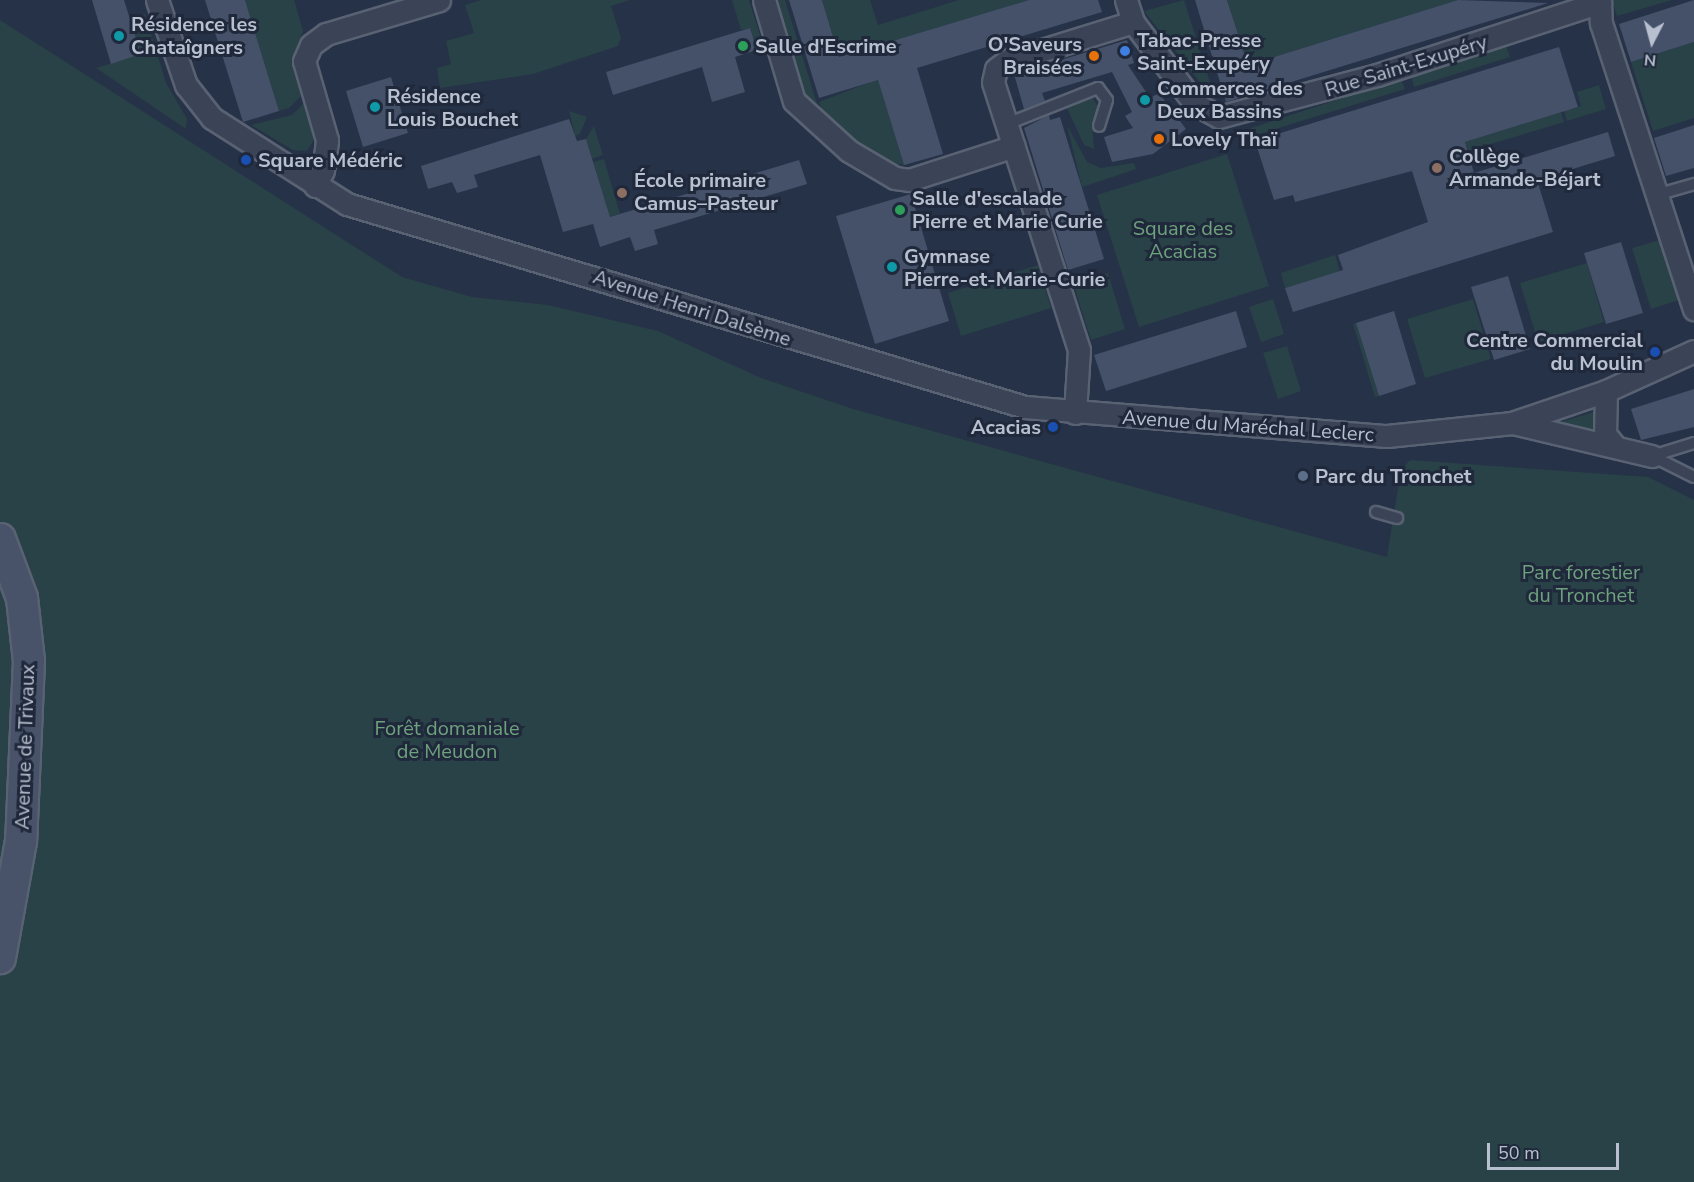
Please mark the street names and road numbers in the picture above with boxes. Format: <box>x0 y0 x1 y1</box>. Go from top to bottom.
street label: Rue Saint-Exupéry <box>1322 30 1490 102</box>
street label: Avenue Henri Dalsème <box>590 265 794 351</box>
street label: Avenue du Maréchal Leclerc <box>1121 405 1375 447</box>
street label: Avenue de Trivaux <box>10 664 40 830</box>

